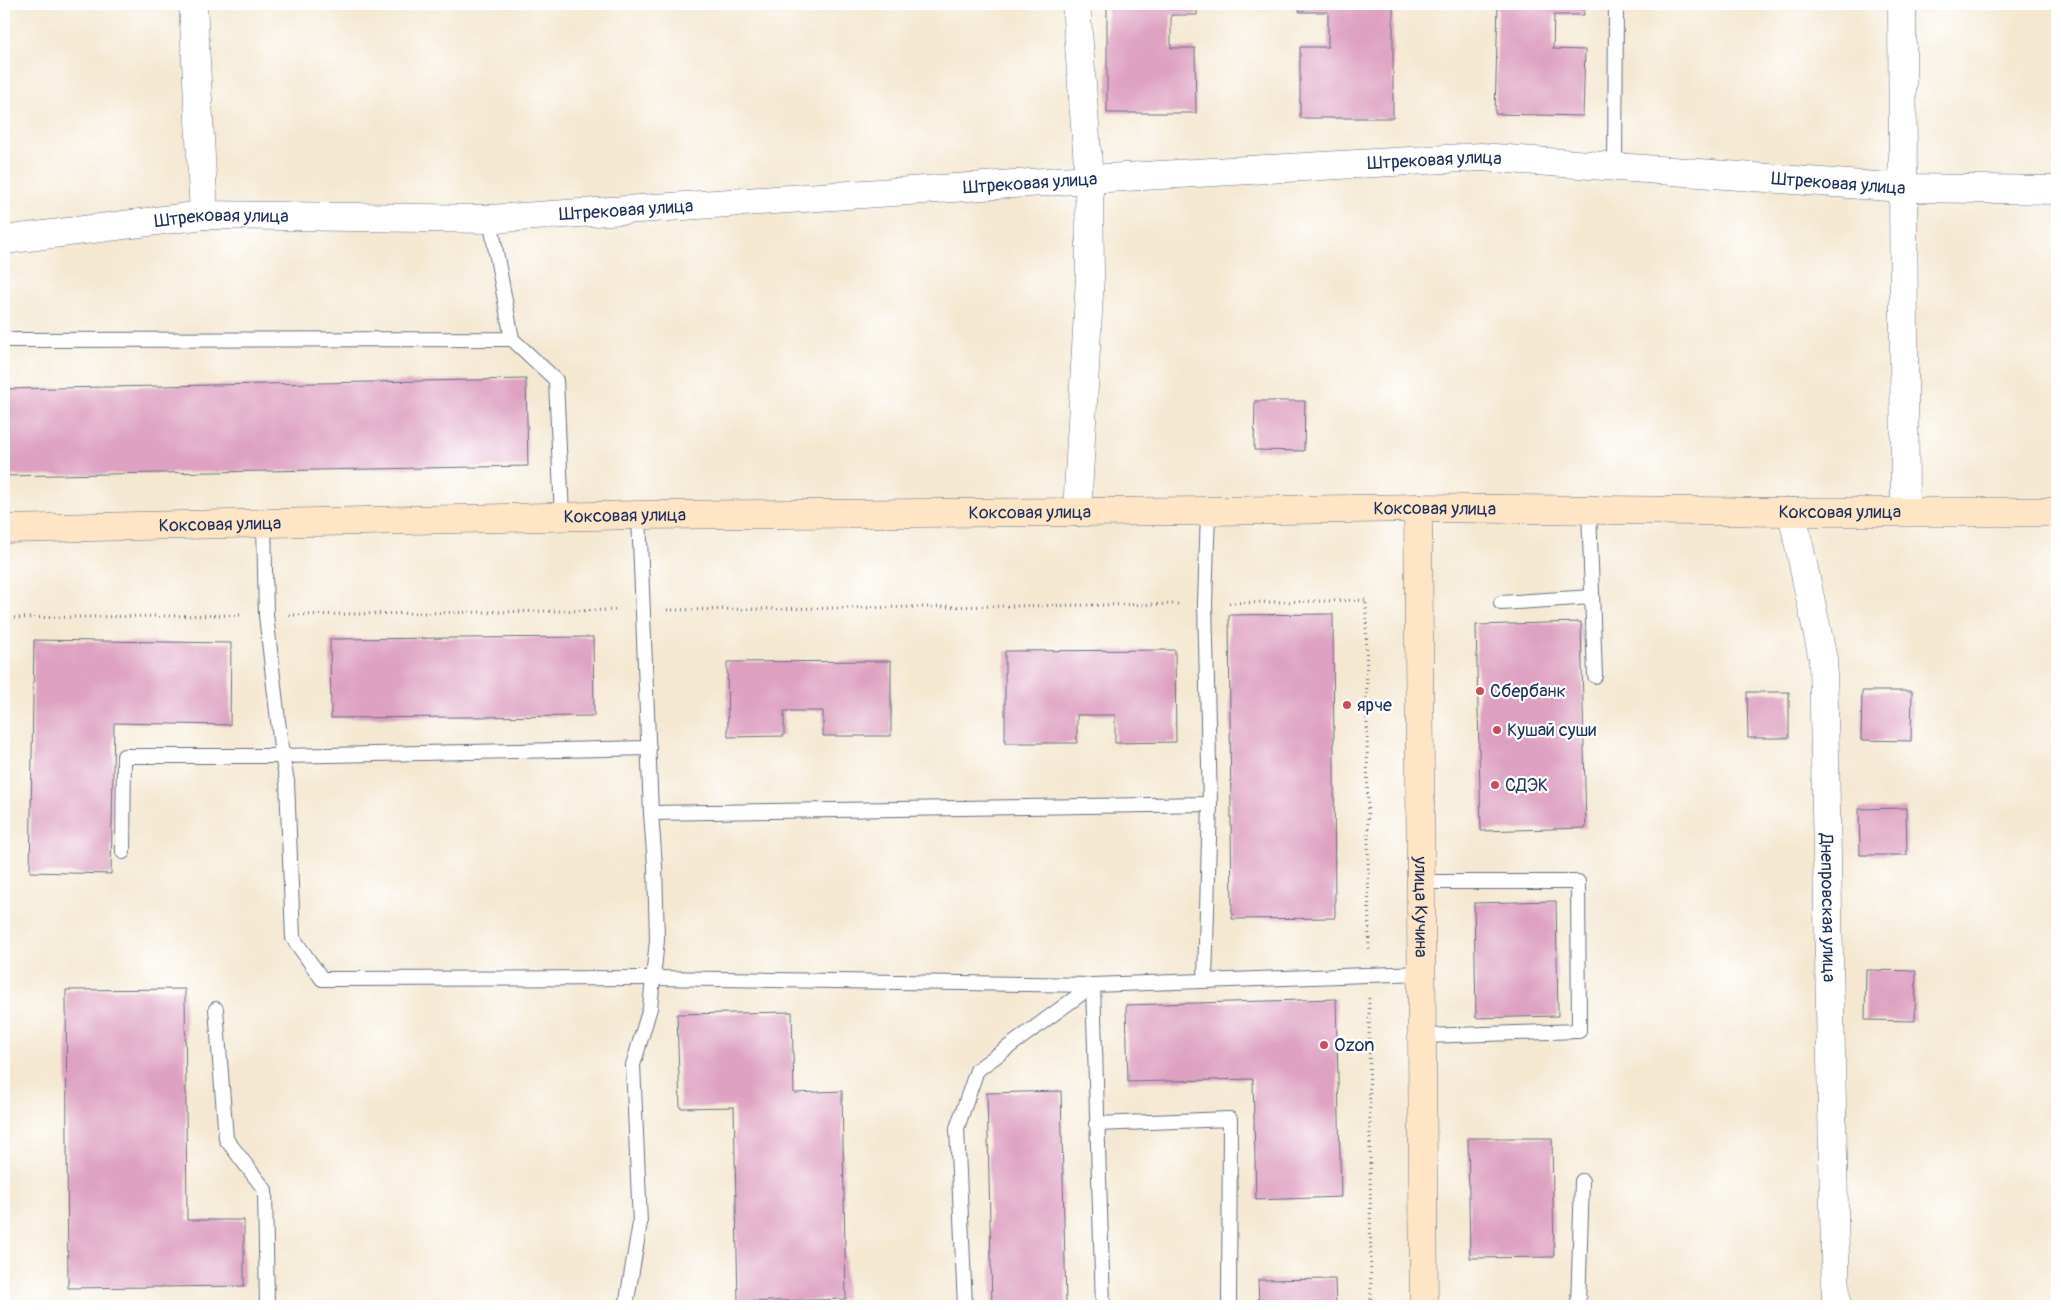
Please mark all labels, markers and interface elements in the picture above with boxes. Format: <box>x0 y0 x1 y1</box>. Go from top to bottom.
street label: Штрековая улица <box>1367 146 1502 175</box>
street label: Штрековая улица <box>1771 167 1906 200</box>
street label: Штрековая улица <box>962 168 1098 199</box>
street label: Штрековая улица <box>558 194 694 226</box>
street label: Штрековая улица <box>153 204 289 233</box>
street label: Коксовая улица <box>1373 497 1496 521</box>
street label: Коксовая улица <box>968 501 1091 525</box>
street label: Коксовая улица <box>1778 501 1901 524</box>
street label: Коксовая улица <box>563 504 686 529</box>
street label: Коксовая улица <box>158 512 282 538</box>
place label: Сбербанк <box>1490 680 1566 703</box>
marker: Сбербанк <box>1474 685 1486 697</box>
place label: ярче <box>1357 694 1392 717</box>
marker: ярче <box>1341 699 1353 711</box>
place label: Кушай суши <box>1507 719 1596 742</box>
marker: Кушай суши <box>1491 724 1503 736</box>
place label: СДЭК <box>1505 774 1548 797</box>
marker: СДЭК <box>1489 779 1501 791</box>
street label: Днепровская улица <box>1814 832 1840 982</box>
street label: улица Кучина <box>1409 855 1432 958</box>
place label: Ozon <box>1334 1034 1374 1057</box>
marker: Ozon <box>1318 1039 1330 1051</box>

